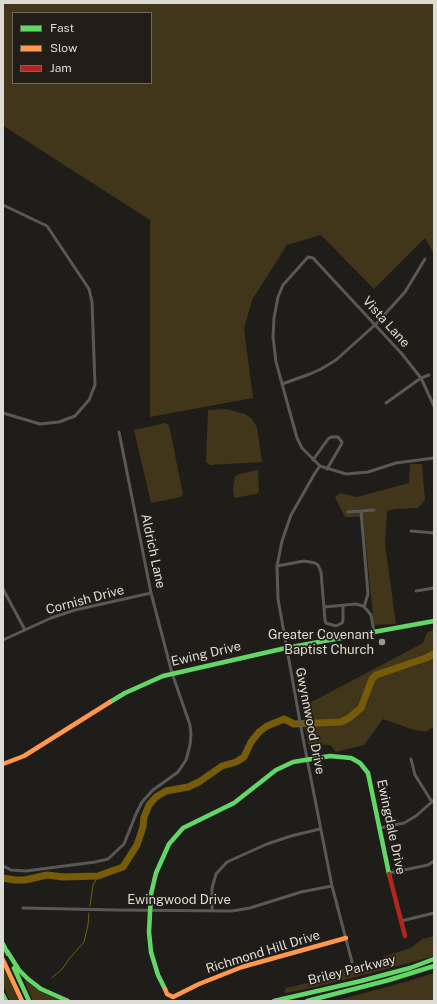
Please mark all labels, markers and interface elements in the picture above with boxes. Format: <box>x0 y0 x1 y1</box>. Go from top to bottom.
legend <box>12 12 152 84</box>
text: Fast <box>50 21 74 35</box>
text: Slow <box>50 41 77 55</box>
text: Jam <box>50 61 72 75</box>
street label: Vista Lane <box>359 293 413 351</box>
street label: Aldrich Lane <box>137 512 169 590</box>
street label: Cornish Drive <box>44 582 126 618</box>
place label: Greater Covenant Baptist Church <box>268 627 374 658</box>
marker: Greater Covenant Baptist Church <box>377 637 387 647</box>
street label: Ewing Drive <box>170 638 242 670</box>
street label: Gwynnwood Drive <box>292 666 328 776</box>
street label: Ewingdale Drive <box>373 778 409 876</box>
street label: Ewingwood Drive <box>127 892 231 908</box>
street label: Richmond Hill Drive <box>204 927 322 977</box>
street label: Briley Parkway <box>306 952 398 988</box>

